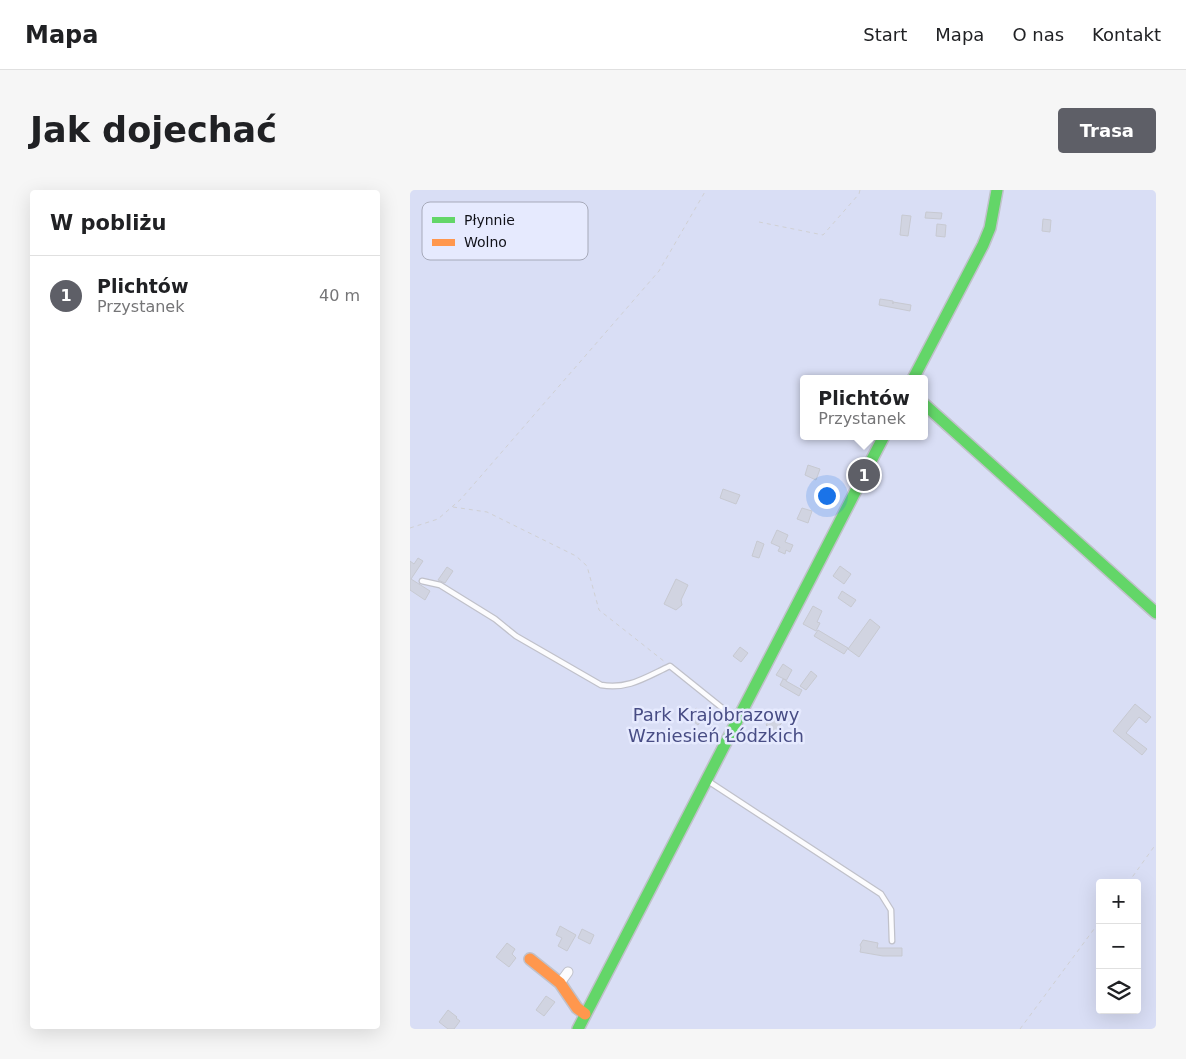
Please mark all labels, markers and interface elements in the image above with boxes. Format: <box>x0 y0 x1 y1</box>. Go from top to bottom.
text: Mapa <box>25 21 98 49</box>
text: Start <box>863 24 907 45</box>
text: Mapa <box>935 24 984 45</box>
text: O nas <box>1012 24 1064 45</box>
text: Kontakt <box>1092 24 1161 45</box>
button: Trasa <box>1058 108 1156 153</box>
text: Jak dojechać <box>30 110 277 150</box>
legend <box>422 202 588 260</box>
text: W pobliżu <box>50 211 167 235</box>
text: Płynnie <box>464 212 515 228</box>
text: Wolno <box>464 234 507 250</box>
text: Plichtów <box>97 275 188 297</box>
text: 1 <box>60 286 72 305</box>
text: 40 m <box>319 286 360 305</box>
text: Przystanek <box>97 297 184 316</box>
popup <box>800 375 928 440</box>
text: Plichtów <box>818 387 910 409</box>
text: Przystanek <box>818 409 906 428</box>
pin: 1 <box>848 456 880 494</box>
your location <box>814 483 840 509</box>
park label: Park Krajobrazowy Wzniesień Łódzkich <box>628 704 804 746</box>
map controls <box>1096 879 1141 1014</box>
button: + <box>1096 879 1141 924</box>
button: − <box>1096 924 1141 969</box>
button: layers <box>1096 969 1141 1014</box>

